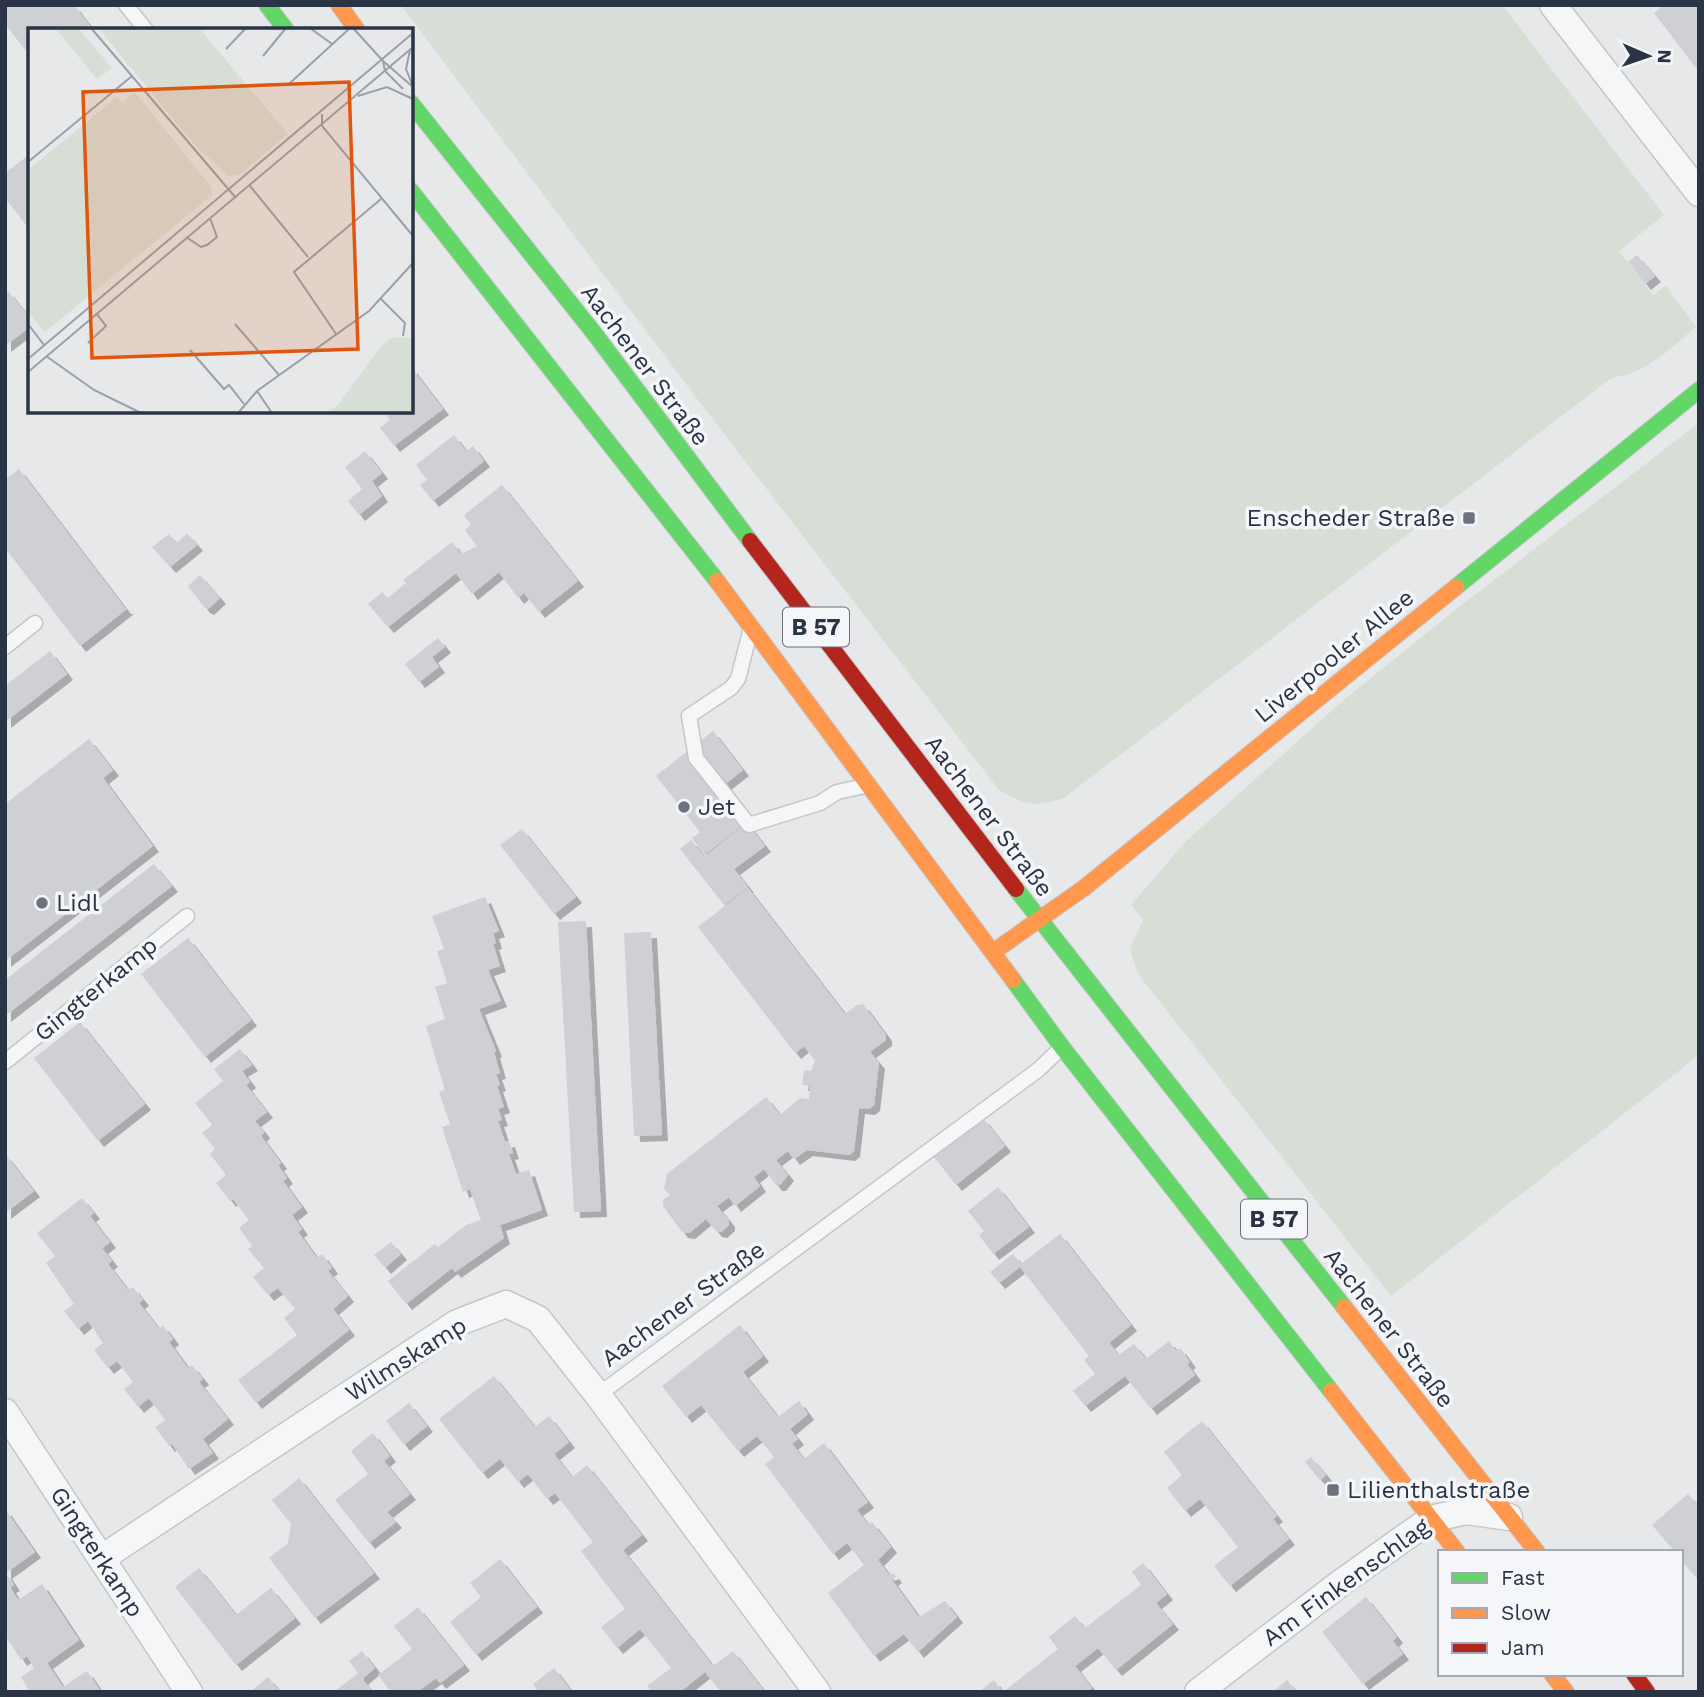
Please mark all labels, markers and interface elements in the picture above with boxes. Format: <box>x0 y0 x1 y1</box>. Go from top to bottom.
north arrow <box>1613 21 1683 91</box>
inset map <box>28 28 413 413</box>
text: N <box>1653 49 1676 64</box>
street label: Aachener Straße <box>575 279 715 451</box>
place label: Enscheder Straße <box>1247 504 1455 532</box>
marker: Enscheder Straße <box>1461 510 1477 526</box>
street label: Liverpooler Allee <box>1249 583 1419 729</box>
road number: B 57 <box>783 608 849 646</box>
street label: Aachener Straße <box>919 730 1059 902</box>
place label: Jet <box>698 793 735 821</box>
marker: Jet <box>676 799 692 815</box>
place label: Lidl <box>56 889 100 917</box>
marker: Lidl <box>34 895 50 911</box>
street label: Gingterkamp <box>29 931 163 1047</box>
road number: B 57 <box>1241 1200 1307 1238</box>
street label: Aachener Straße <box>596 1235 770 1373</box>
street label: Aachener Straße <box>1318 1243 1460 1413</box>
street label: Wilmskamp <box>340 1311 472 1407</box>
place label: Lilienthalstraße <box>1347 1476 1530 1504</box>
street label: Gingterkamp <box>44 1481 150 1623</box>
marker: Lilienthalstraße <box>1325 1482 1341 1498</box>
street label: Am Finkenschlag <box>1257 1512 1435 1652</box>
legend <box>1438 1550 1683 1676</box>
text: Fast <box>1501 1565 1545 1590</box>
text: Slow <box>1501 1600 1551 1625</box>
text: Jam <box>1501 1635 1544 1660</box>

